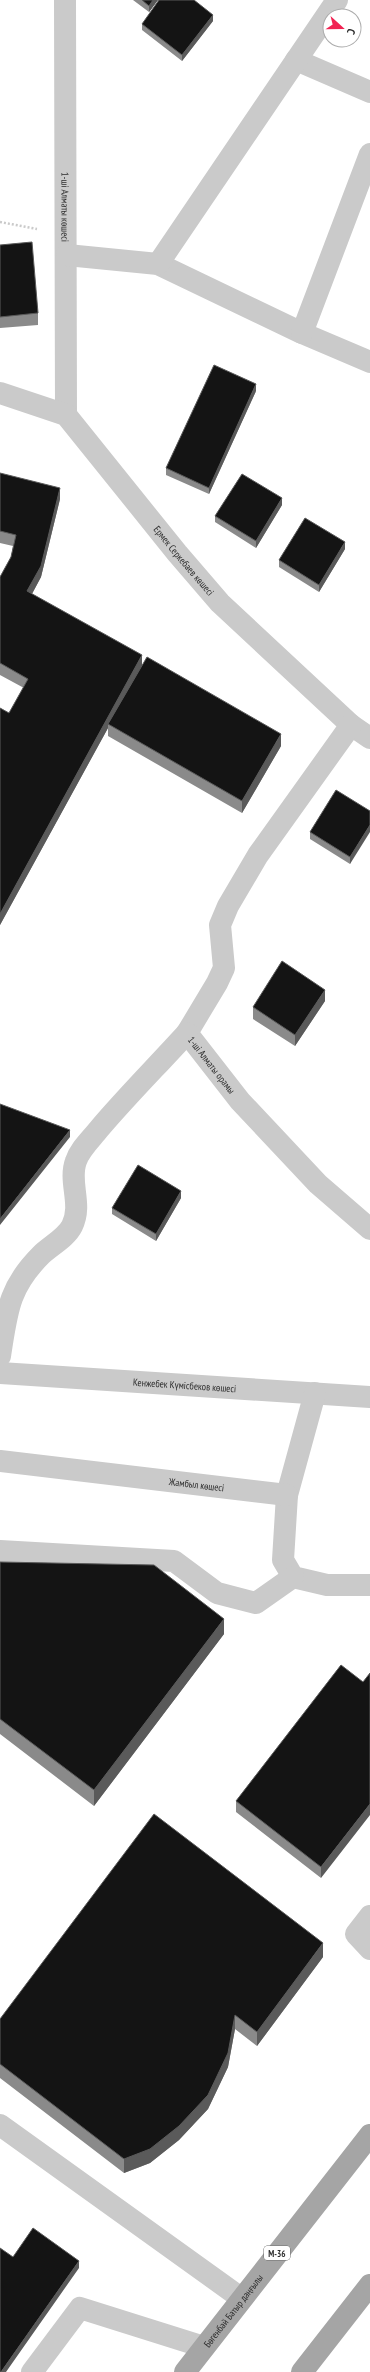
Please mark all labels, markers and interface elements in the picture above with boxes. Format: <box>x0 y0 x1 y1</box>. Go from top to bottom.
north arrow <box>322 8 362 48</box>
text: С <box>344 27 359 36</box>
street label: 1-ші Алматы көшесі <box>59 172 72 242</box>
street label: Ермек Серкебаев көшесі <box>151 523 217 598</box>
street label: 1-ші Алматы орамы <box>185 1033 238 1096</box>
street label: Кенжебек Күмісбеков көшесі <box>133 1375 237 1395</box>
street label: Жамбыл көшесі <box>167 1474 225 1494</box>
road number: M-36 <box>264 2246 290 2260</box>
street label: Бөгенбай Батыр даңғылы <box>200 2271 266 2350</box>

